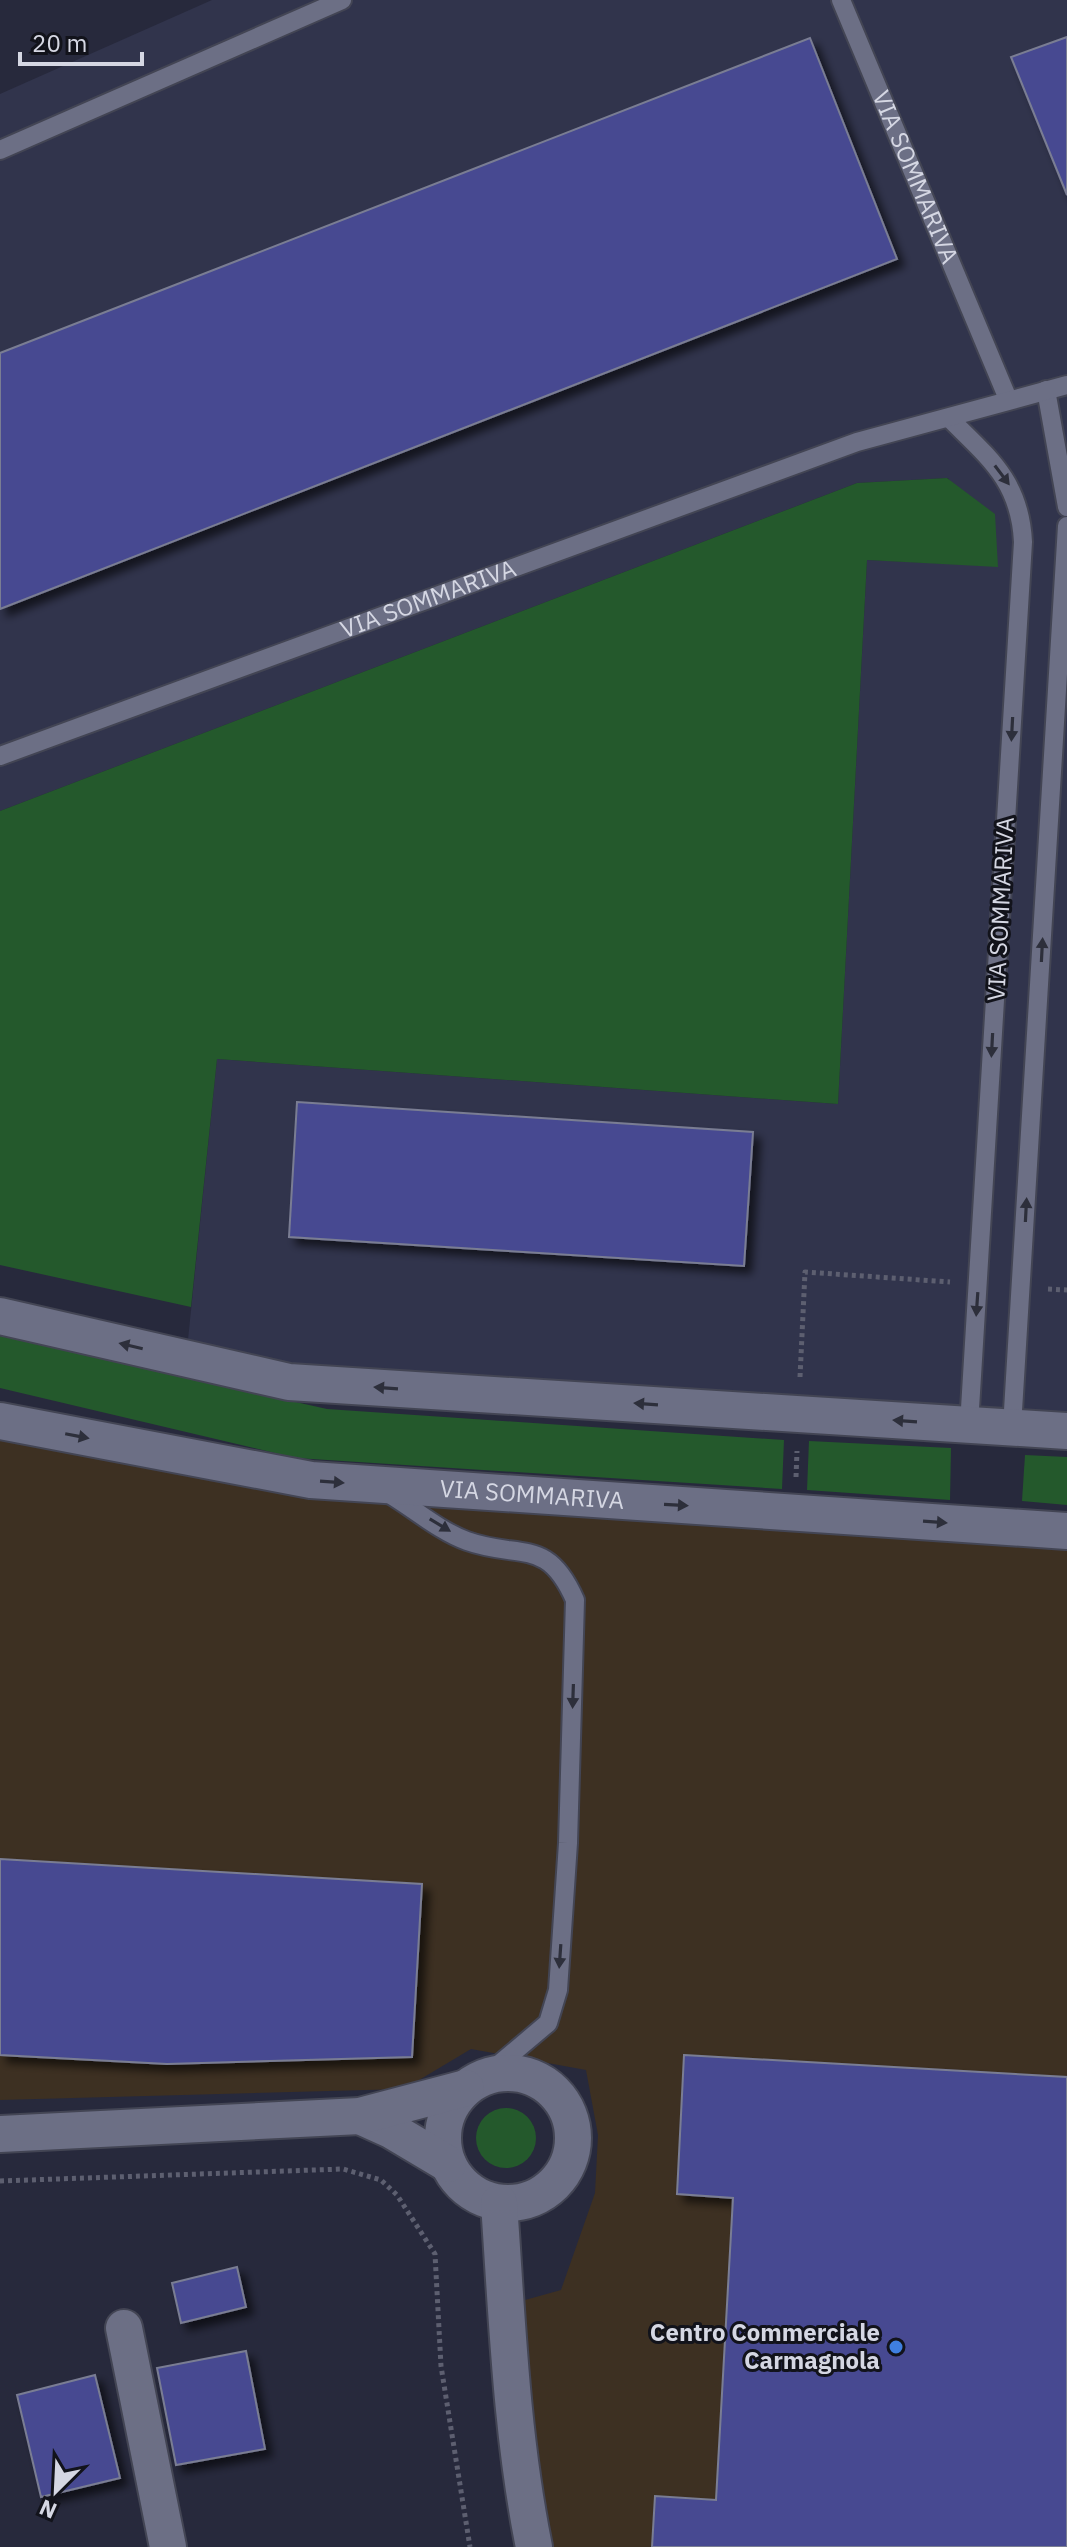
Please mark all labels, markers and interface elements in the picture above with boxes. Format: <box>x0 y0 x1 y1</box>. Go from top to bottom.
scale bar <box>20 16 142 66</box>
text: 20 m <box>32 27 87 59</box>
street label: VIA SOMMARIVA <box>866 85 966 268</box>
one-way arrow <box>994 464 1009 485</box>
street label: VIA SOMMARIVA <box>336 551 520 645</box>
one-way arrow <box>1005 717 1018 742</box>
street label: VIA SOMMARIVA <box>979 816 1021 1002</box>
one-way arrow <box>1035 937 1048 962</box>
one-way arrow <box>986 1033 999 1058</box>
one-way arrow <box>1020 1197 1033 1222</box>
one-way arrow <box>970 1292 983 1317</box>
one-way arrow <box>118 1339 143 1352</box>
one-way arrow <box>373 1382 398 1395</box>
one-way arrow <box>633 1397 658 1410</box>
one-way arrow <box>892 1414 917 1427</box>
one-way arrow <box>64 1430 89 1442</box>
street label: VIA SOMMARIVA <box>439 1472 625 1516</box>
one-way arrow <box>320 1476 345 1489</box>
one-way arrow <box>664 1498 689 1511</box>
one-way arrow <box>923 1516 948 1529</box>
one-way arrow <box>429 1518 451 1532</box>
one-way arrow <box>566 1684 579 1709</box>
one-way arrow <box>554 1944 567 1969</box>
place label: Centro Commerciale Carmagnola <box>650 2316 880 2376</box>
marker: Centro Commerciale Carmagnola <box>887 2338 905 2356</box>
north arrow <box>16 2451 96 2531</box>
text: N <box>34 2493 61 2526</box>

